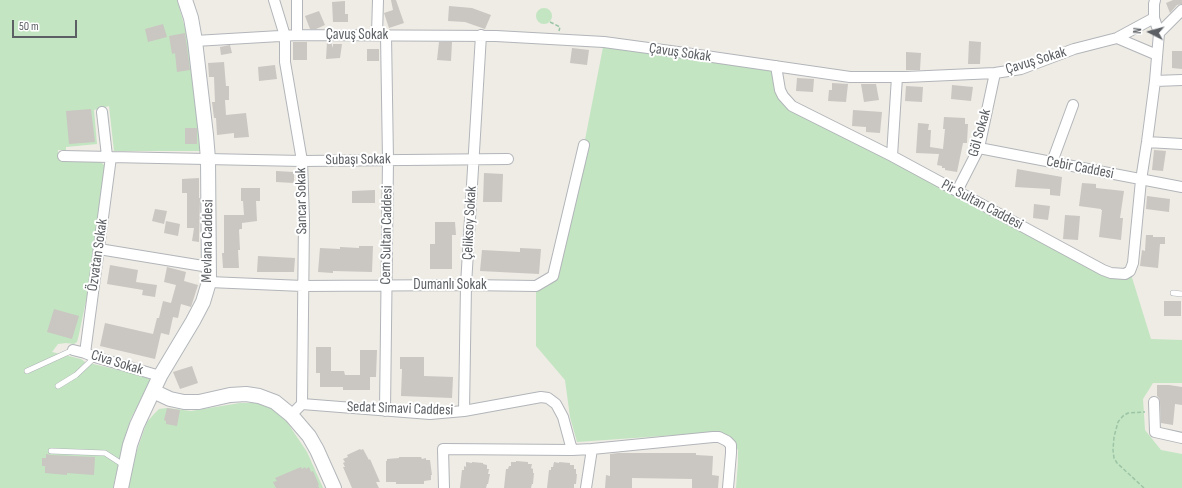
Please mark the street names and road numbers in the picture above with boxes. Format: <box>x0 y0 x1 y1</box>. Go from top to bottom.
street label: Çavuş Sokak <box>326 26 388 44</box>
street label: Çavuş Sokak <box>648 40 712 66</box>
street label: Çavuş Sokak <box>1004 43 1068 79</box>
street label: Göl Sokak <box>965 107 995 159</box>
street label: Subaşı Sokak <box>325 150 391 170</box>
street label: Cebir Caddesi <box>1045 153 1115 183</box>
street label: Sancar Sokak <box>292 167 312 235</box>
street label: Pir Sultan Caddesi <box>938 176 1026 234</box>
street label: Cem Sultan Caddesi <box>377 185 397 285</box>
street label: Çeliksoy Sokak <box>459 186 481 260</box>
street label: Mevlana Caddesi <box>198 199 218 283</box>
street label: Özvatan Sokak <box>84 218 112 292</box>
street label: Dumanlı Sokak <box>413 276 487 294</box>
street label: Civa Sokak <box>89 347 145 379</box>
street label: Sedat Simavi Caddesi <box>346 398 454 420</box>

